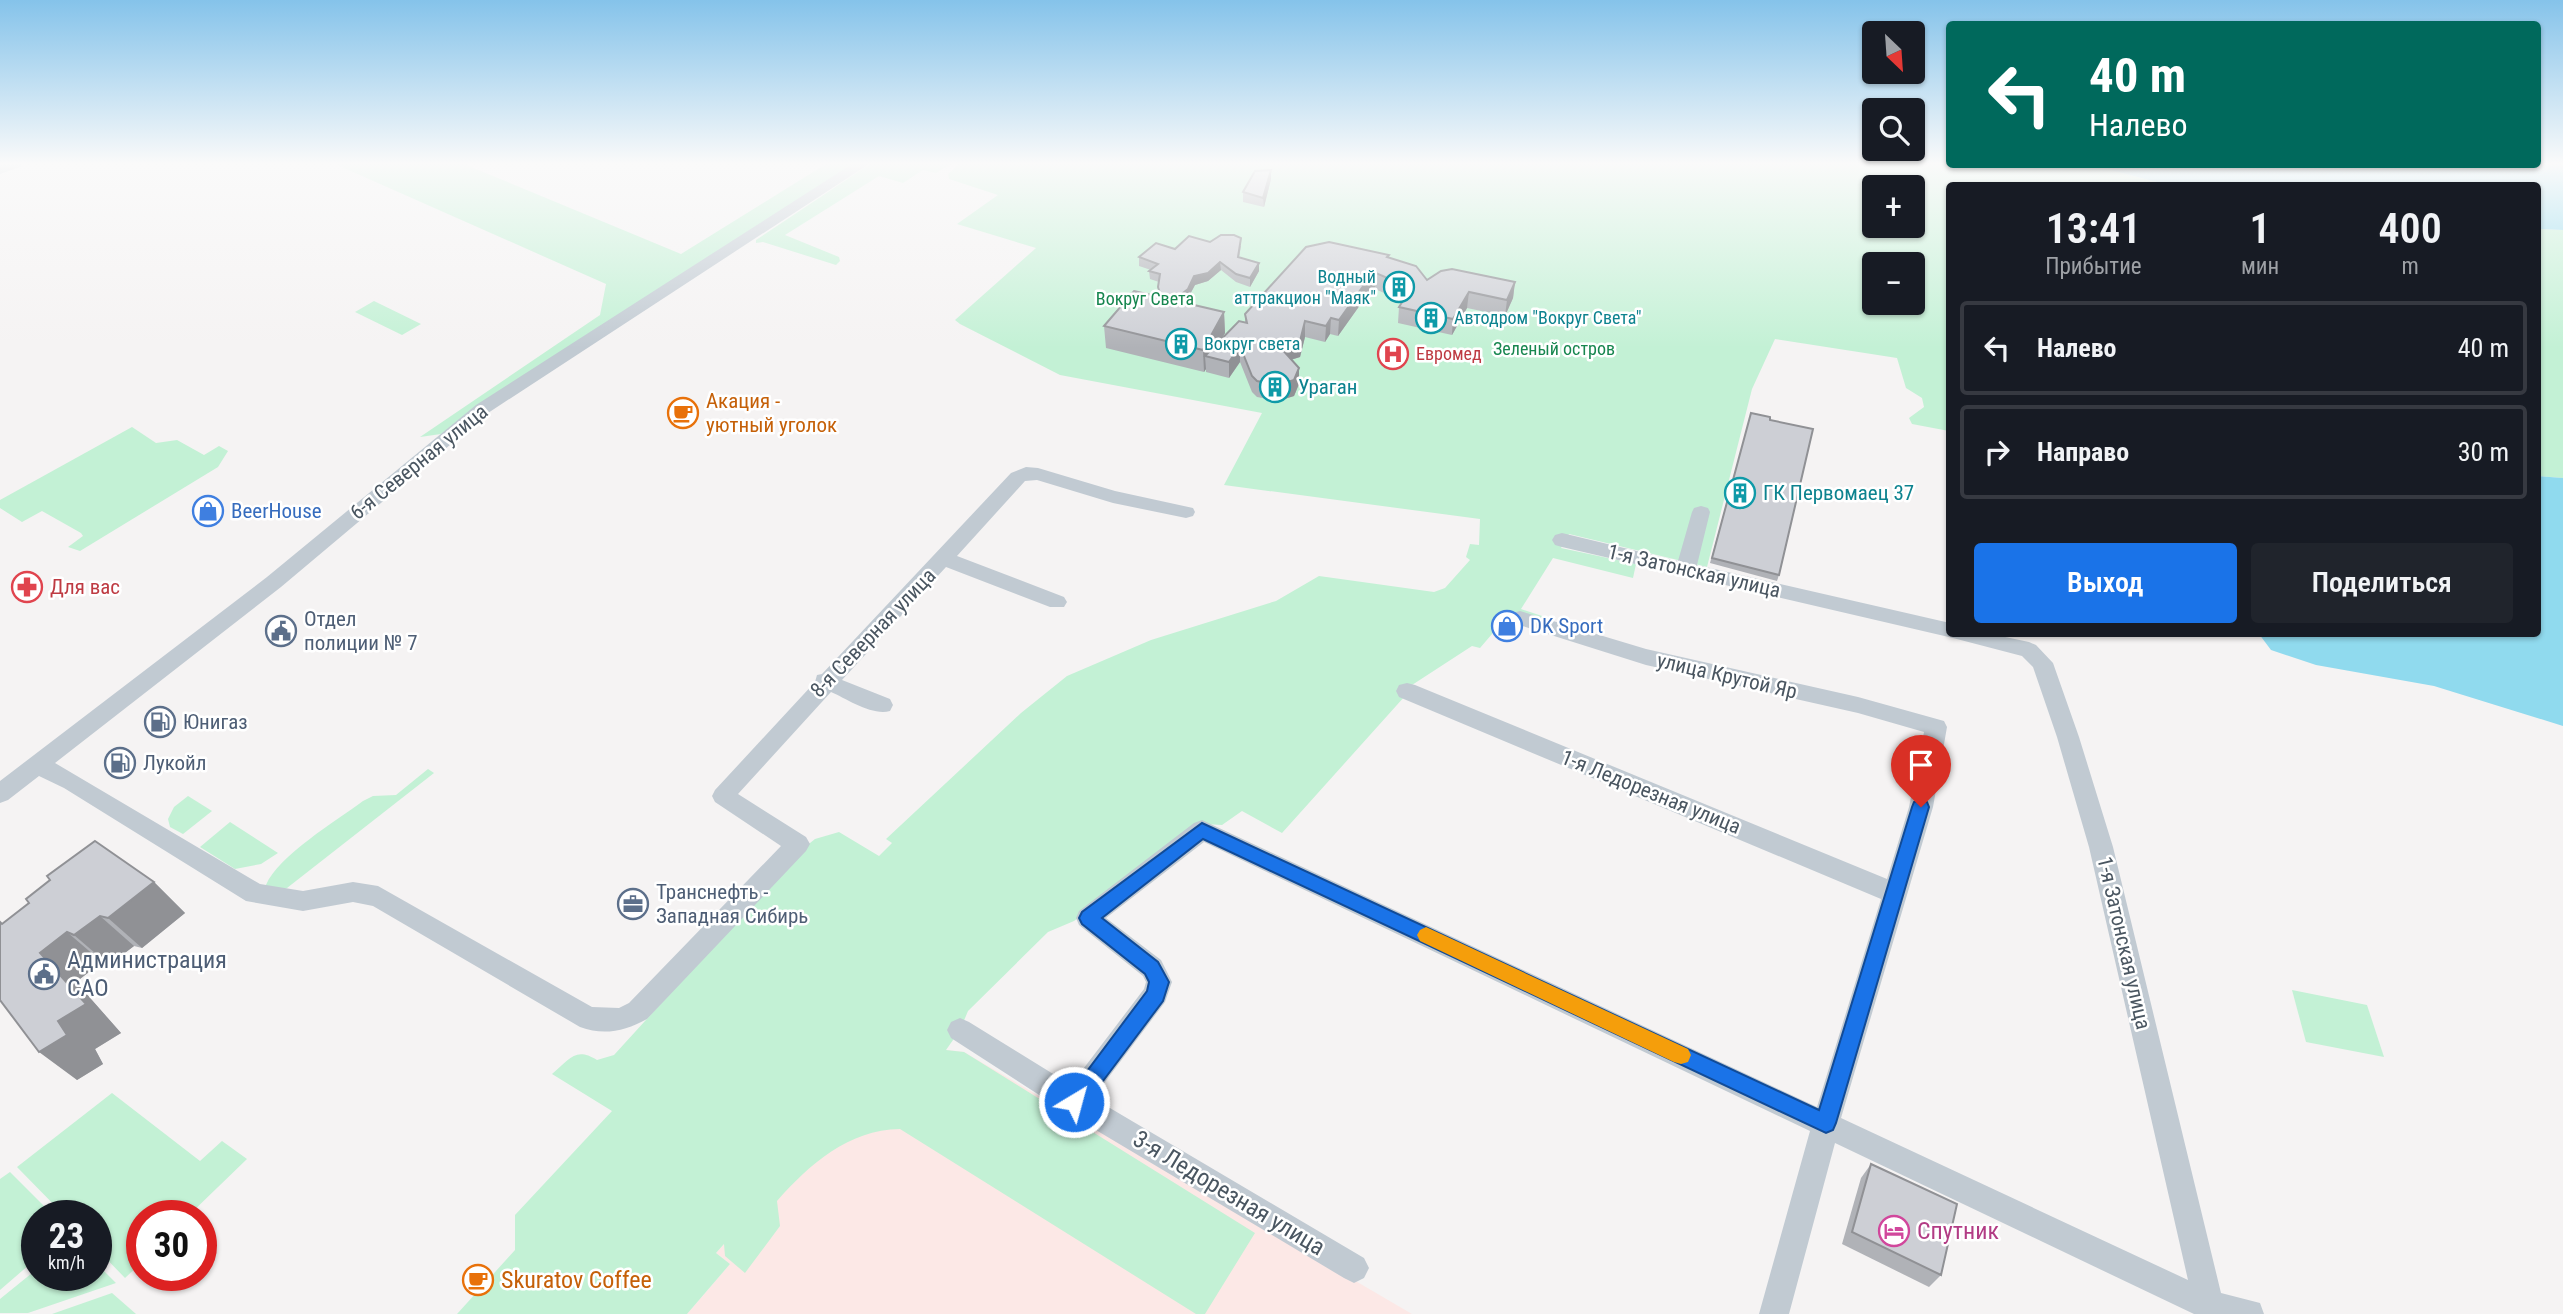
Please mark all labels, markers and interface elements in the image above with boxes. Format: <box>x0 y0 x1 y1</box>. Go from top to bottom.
north arrow <box>1862 21 1925 84</box>
map controls <box>1862 21 1925 315</box>
text: 40 m <box>2089 47 2186 104</box>
icon: left <box>1974 49 2065 140</box>
button: search <box>1862 98 1925 161</box>
text: Налево <box>2089 106 2188 144</box>
button: + <box>1862 175 1925 238</box>
text: 13:41 <box>2046 204 2141 253</box>
text: 1 <box>2249 204 2271 253</box>
text: 400 <box>2378 204 2442 253</box>
button: − <box>1862 252 1925 315</box>
text: Прибытие <box>2045 253 2142 280</box>
text: мин <box>2241 253 2279 280</box>
text: m <box>2401 253 2419 280</box>
place label: Водный аттракцион "Маяк" <box>1234 266 1376 308</box>
building icon: Водный аттракцион "Маяк" <box>1382 270 1416 304</box>
park label: Вокруг Света <box>1096 288 1194 309</box>
building icon: Автодром "Вокруг Света" <box>1414 301 1448 335</box>
place label: Автодром "Вокруг Света" <box>1454 307 1642 328</box>
building icon: Вокруг света <box>1164 327 1198 361</box>
icon: left <box>1978 329 2016 367</box>
place label: Вокруг света <box>1204 333 1300 354</box>
text: Налево <box>2037 333 2117 363</box>
text: 40 m <box>2458 333 2509 363</box>
hospital icon: Евромед <box>1376 337 1410 371</box>
park label: Зеленый остров <box>1493 338 1615 359</box>
place label: Евромед <box>1416 343 1482 364</box>
building icon: Ураган <box>1258 370 1292 404</box>
place label: Ураган <box>1298 375 1357 399</box>
place label: Акация - уютный уголок <box>706 389 837 437</box>
cafe icon: Акация - уютный уголок <box>666 396 700 430</box>
street label: 6-я Северная улица <box>346 399 492 525</box>
icon: right <box>1978 433 2016 471</box>
text: Направо <box>2037 437 2129 467</box>
text: 30 m <box>2458 437 2509 467</box>
building icon: ГК Первомаец 37 <box>1723 476 1757 510</box>
place label: ГК Первомаец 37 <box>1763 481 1914 505</box>
shop icon: BeerHouse <box>191 494 225 528</box>
place label: BeerHouse <box>231 499 322 523</box>
street label: 1-я Затонская улица <box>1605 539 1783 603</box>
button: Выход <box>1974 543 2237 623</box>
button: Поделиться <box>2251 543 2513 623</box>
street label: 8-я Северная улица <box>805 564 941 702</box>
pharmacy icon: Для вас <box>10 570 44 604</box>
place label: Для вас <box>50 575 120 599</box>
place label: Отдел полиции № 7 <box>304 607 418 655</box>
shop icon: DK Sport <box>1490 609 1524 643</box>
public building icon: Отдел полиции № 7 <box>264 614 298 648</box>
place label: DK Sport <box>1530 614 1603 638</box>
street label: улица Крутой Яр <box>1655 648 1799 704</box>
fuel station icon: Юнигаз <box>143 705 177 739</box>
place label: Юнигаз <box>183 710 248 734</box>
pin <box>1891 735 1951 807</box>
street label: 1-я Ледорезная улица <box>1558 745 1744 839</box>
fuel station icon: Лукойл <box>103 746 137 780</box>
icon: arrive <box>1902 746 1940 784</box>
place label: Лукойл <box>143 751 207 775</box>
street label: 1-я Затонская улица <box>2092 854 2156 1032</box>
place label: Транснефть - Западная Сибирь <box>656 880 808 928</box>
office icon: Транснефть - Западная Сибирь <box>616 887 650 921</box>
place label: Администрация САО <box>67 946 227 1002</box>
public building icon: Администрация САО <box>27 957 61 991</box>
position arrow <box>1037 1065 1111 1139</box>
street label: 3-я Ледорезная улица <box>1128 1125 1330 1261</box>
speed limit sign: 30 <box>126 1200 217 1291</box>
hotel icon: Спутник <box>1877 1214 1911 1248</box>
text: 23 <box>49 1216 84 1257</box>
place label: Спутник <box>1917 1217 1999 1245</box>
text: km/h <box>48 1252 85 1273</box>
cafe icon: Skuratov Coffee <box>461 1263 495 1297</box>
place label: Skuratov Coffee <box>501 1266 652 1294</box>

